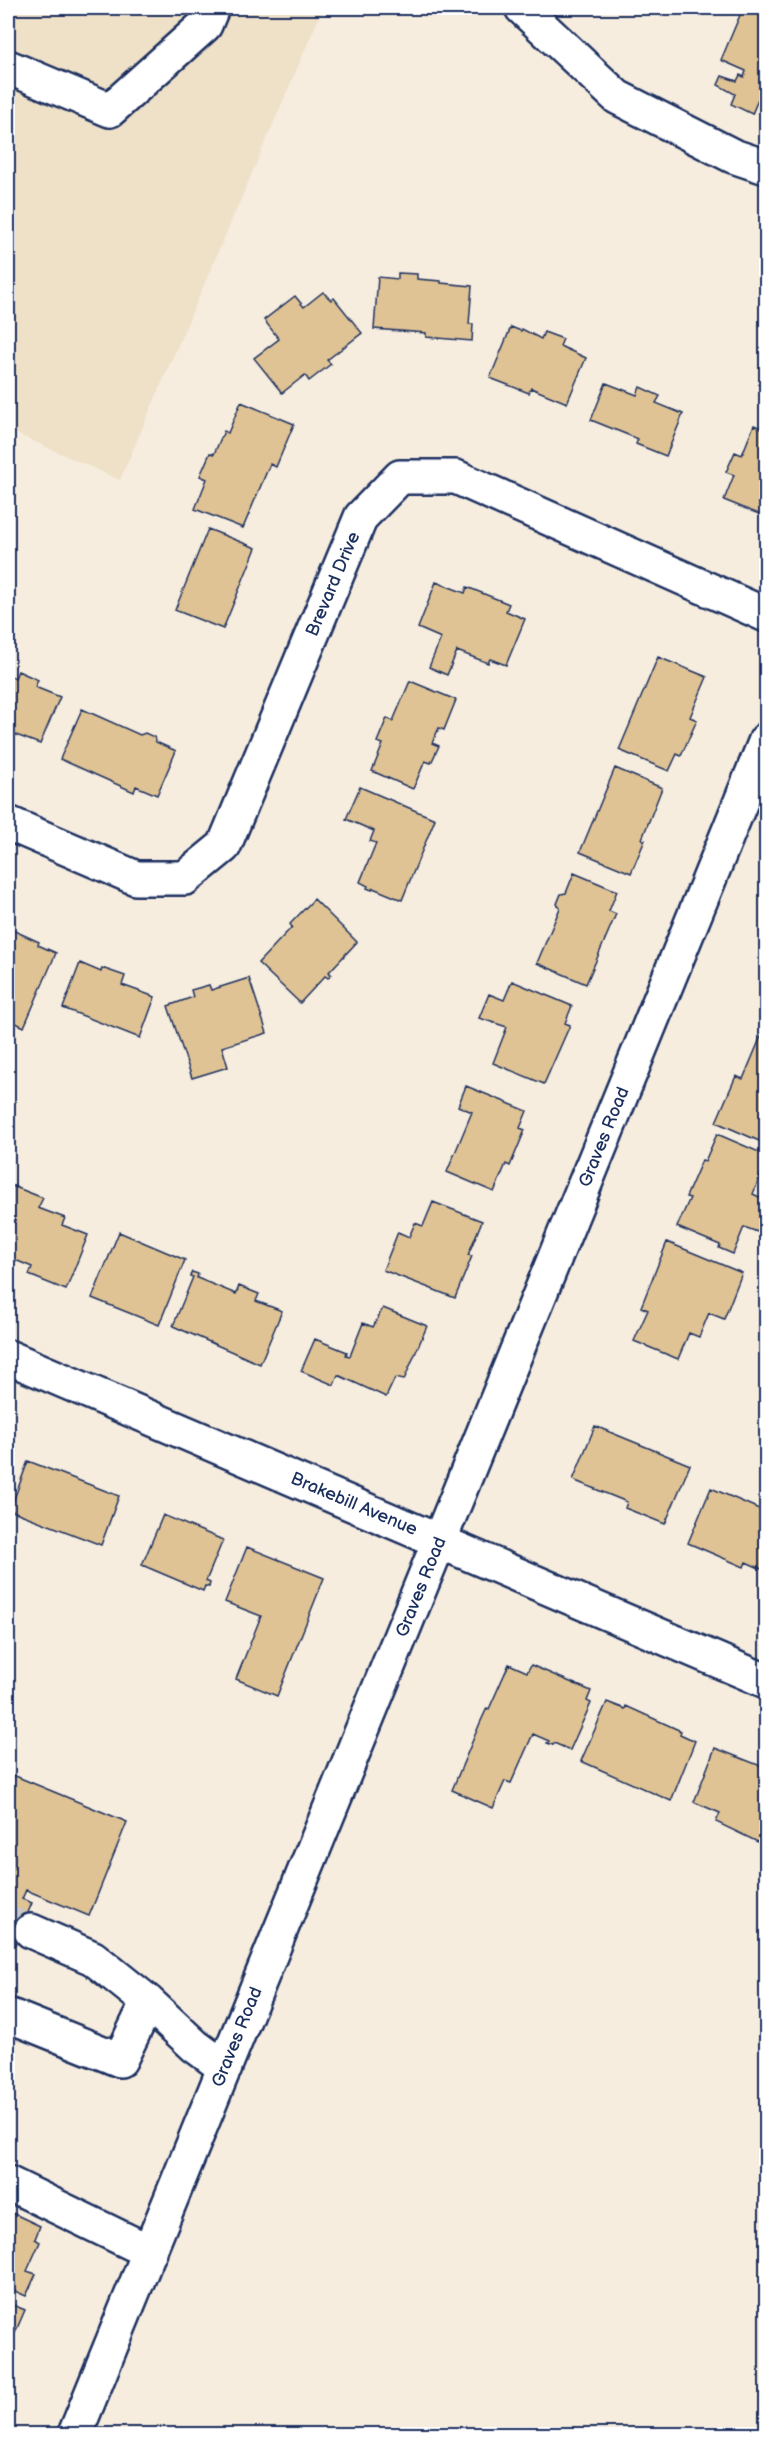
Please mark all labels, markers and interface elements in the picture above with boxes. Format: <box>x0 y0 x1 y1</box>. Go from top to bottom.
street label: Brevard Drive <box>302 528 365 639</box>
street label: Graves Road <box>574 1084 634 1190</box>
street label: Brakebill Avenue <box>288 1468 421 1540</box>
street label: Graves Road <box>391 1534 451 1640</box>
street label: Graves Road <box>207 1984 267 2090</box>

